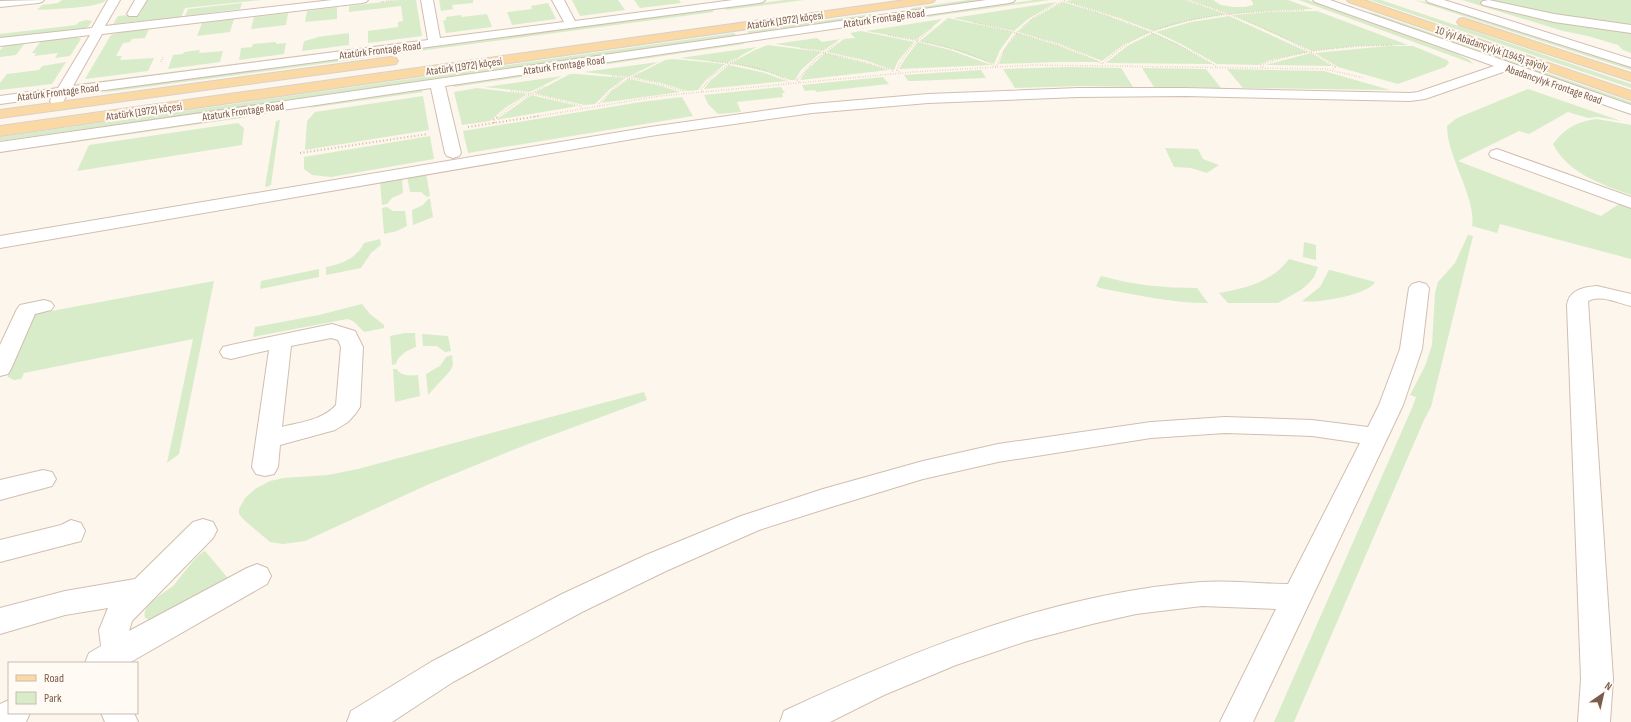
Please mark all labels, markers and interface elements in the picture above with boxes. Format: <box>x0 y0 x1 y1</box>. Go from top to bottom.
street label: Ataturk Frontage Road <box>841 6 926 31</box>
street label: Atatürk (1972) köçesi <box>745 9 824 32</box>
street label: 10 ýyl Abadançylyk (1945) şaýoly <box>1434 23 1551 74</box>
street label: Atatürk Frontage Road <box>337 39 422 62</box>
street label: Ataturk Frontage Road <box>521 53 606 78</box>
street label: Atatürk (1972) köçesi <box>424 55 503 78</box>
street label: Abadancylyk Frontage Road <box>1503 62 1604 107</box>
street label: Atatürk Frontage Road <box>15 81 100 104</box>
street label: Ataturk Frontage Road <box>200 99 285 124</box>
street label: Atatürk (1972) köçesi <box>104 100 183 123</box>
legend <box>8 662 138 714</box>
text: Road <box>44 671 64 686</box>
north arrow <box>1583 674 1623 714</box>
text: N <box>1602 679 1614 693</box>
text: Park <box>44 691 62 706</box>

